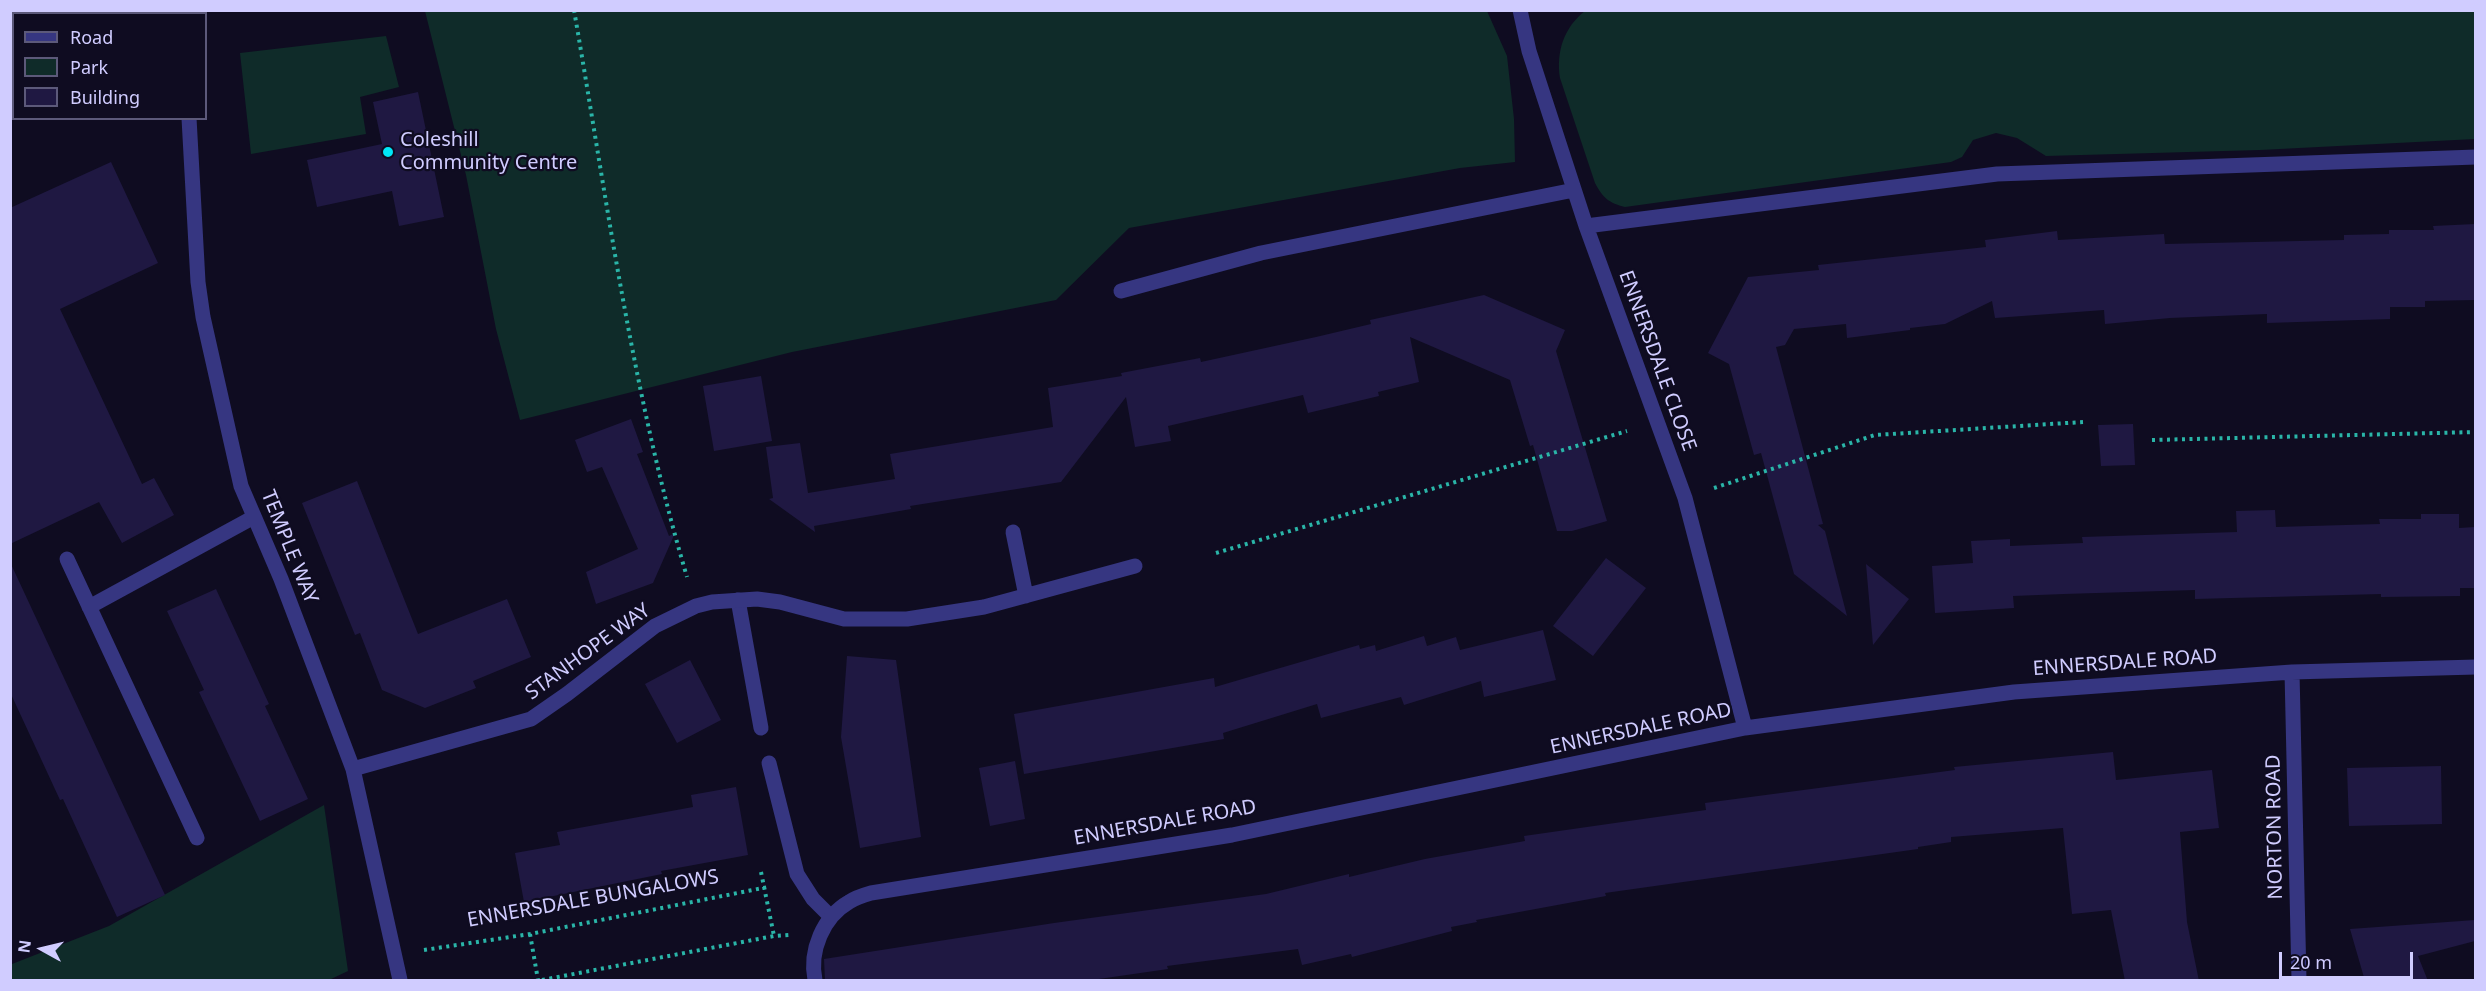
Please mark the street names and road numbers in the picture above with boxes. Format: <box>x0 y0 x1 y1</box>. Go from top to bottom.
street label: ENNERSDALE CLOSE <box>1613 267 1701 455</box>
street label: TEMPLE WAY <box>255 487 323 607</box>
street label: STANHOPE WAY <box>521 599 655 705</box>
street label: ENNERSDALE ROAD <box>2032 645 2218 681</box>
street label: ENNERSDALE ROAD <box>1548 698 1734 760</box>
street label: NORTON ROAD <box>2262 754 2288 900</box>
street label: ENNERSDALE ROAD <box>1072 795 1258 851</box>
street label: ENNERSDALE BUNGALOWS <box>465 865 721 933</box>

